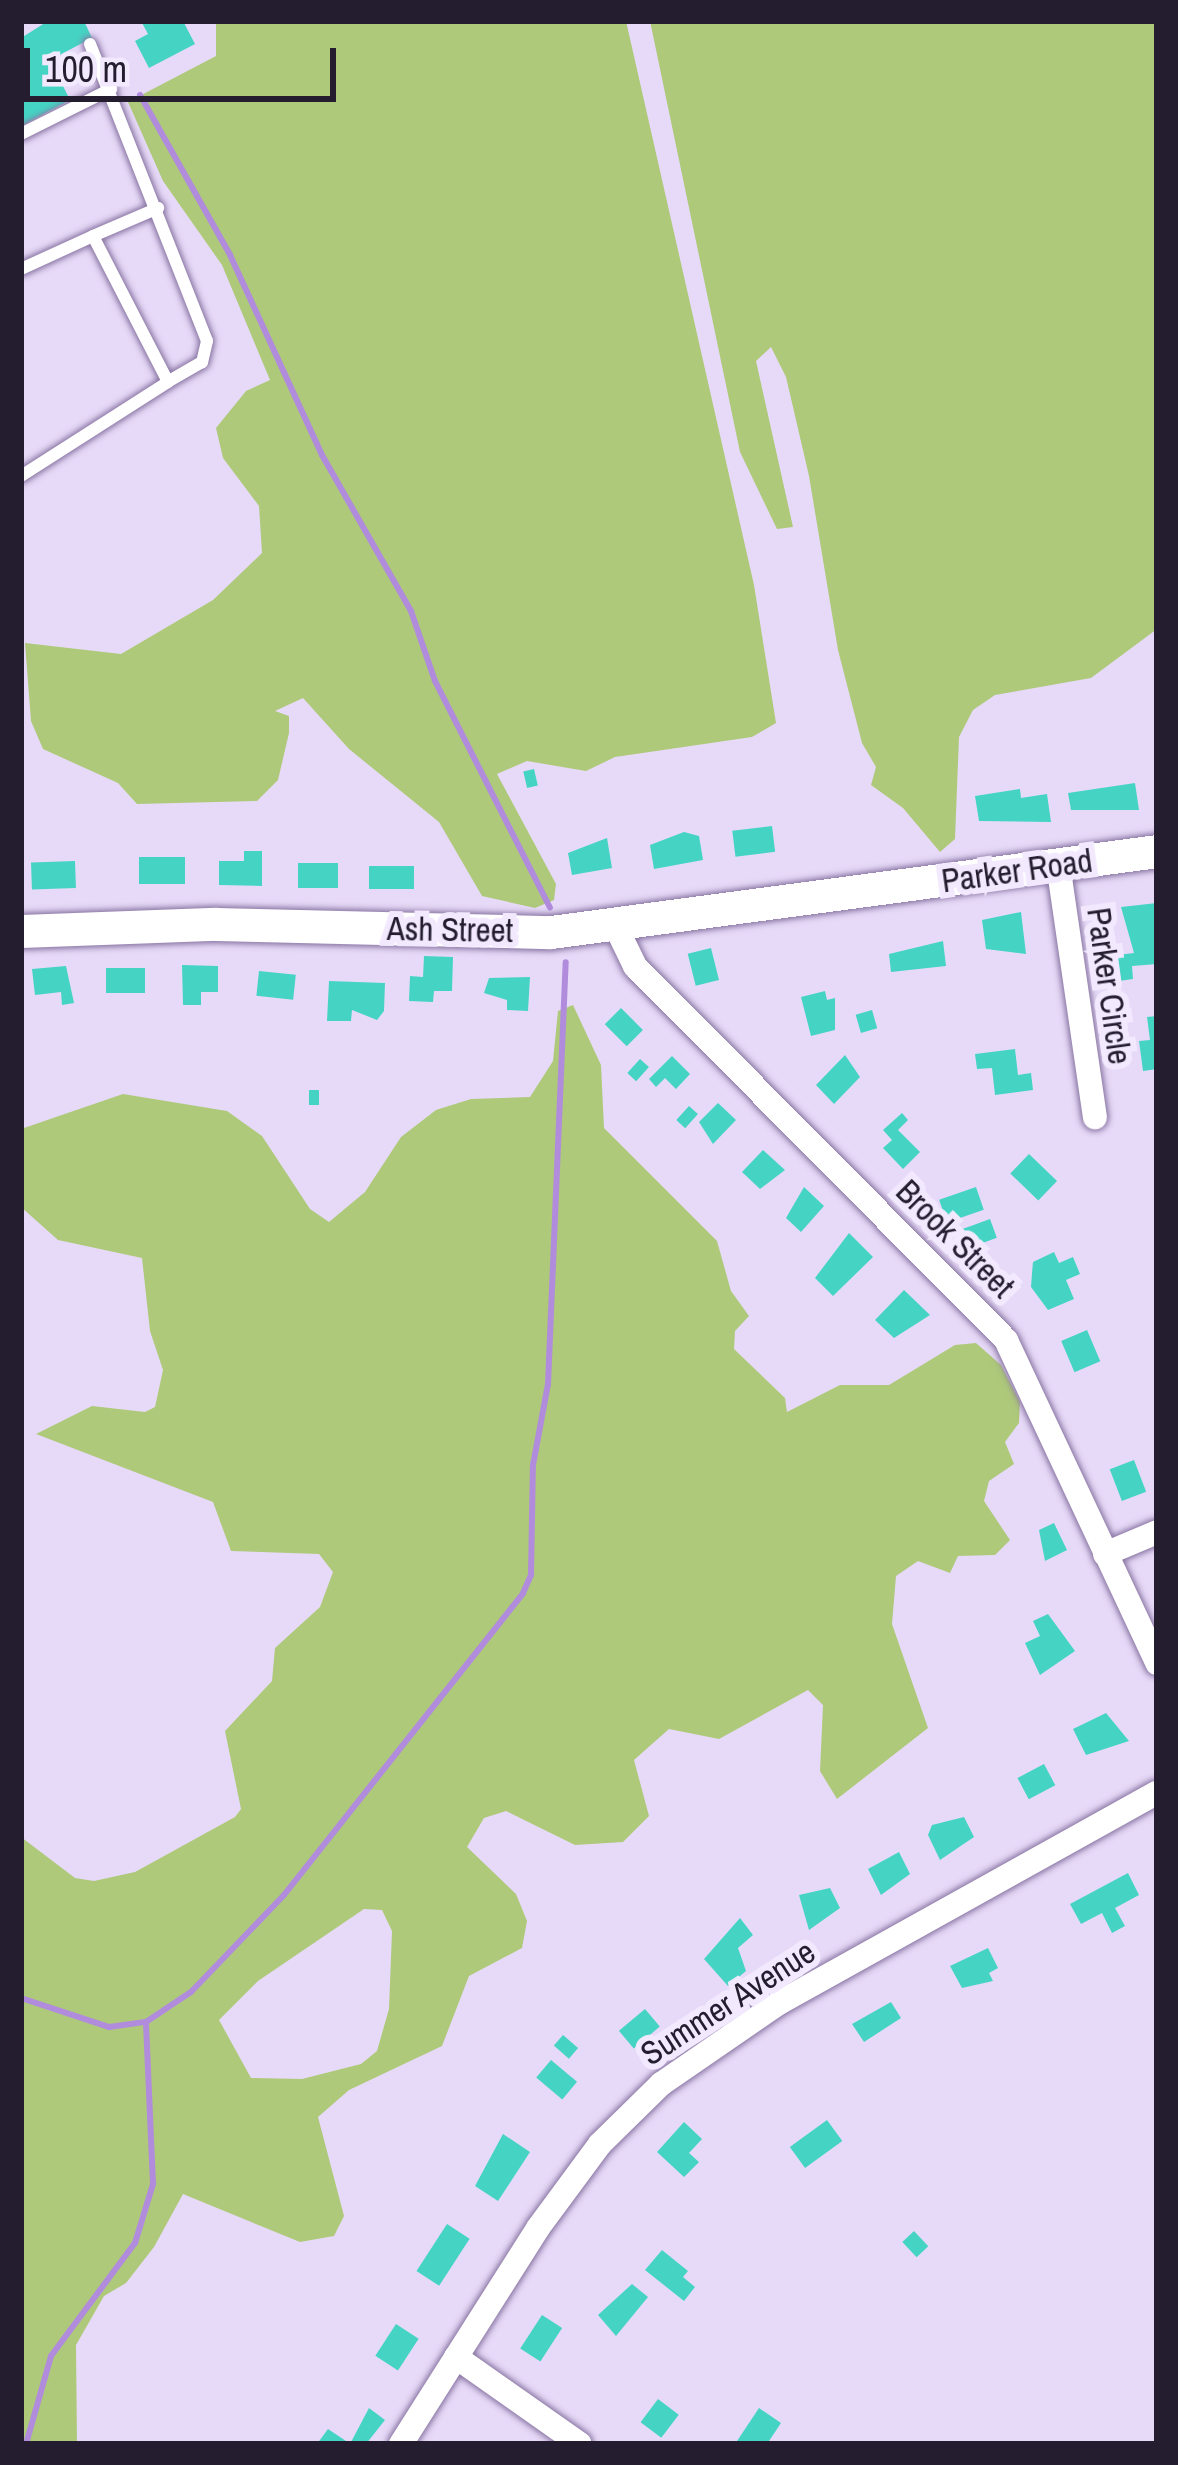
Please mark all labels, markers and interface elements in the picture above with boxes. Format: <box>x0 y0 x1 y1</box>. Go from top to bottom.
scale bar <box>30 24 342 98</box>
text: 100 m <box>45 45 127 93</box>
street label: Parker Road <box>939 841 1095 901</box>
street label: Parker Circle <box>1078 905 1140 1067</box>
street label: Ash Street <box>386 909 514 951</box>
street label: Brook Street <box>888 1172 1022 1306</box>
street label: Summer Avenue <box>633 1932 823 2074</box>

